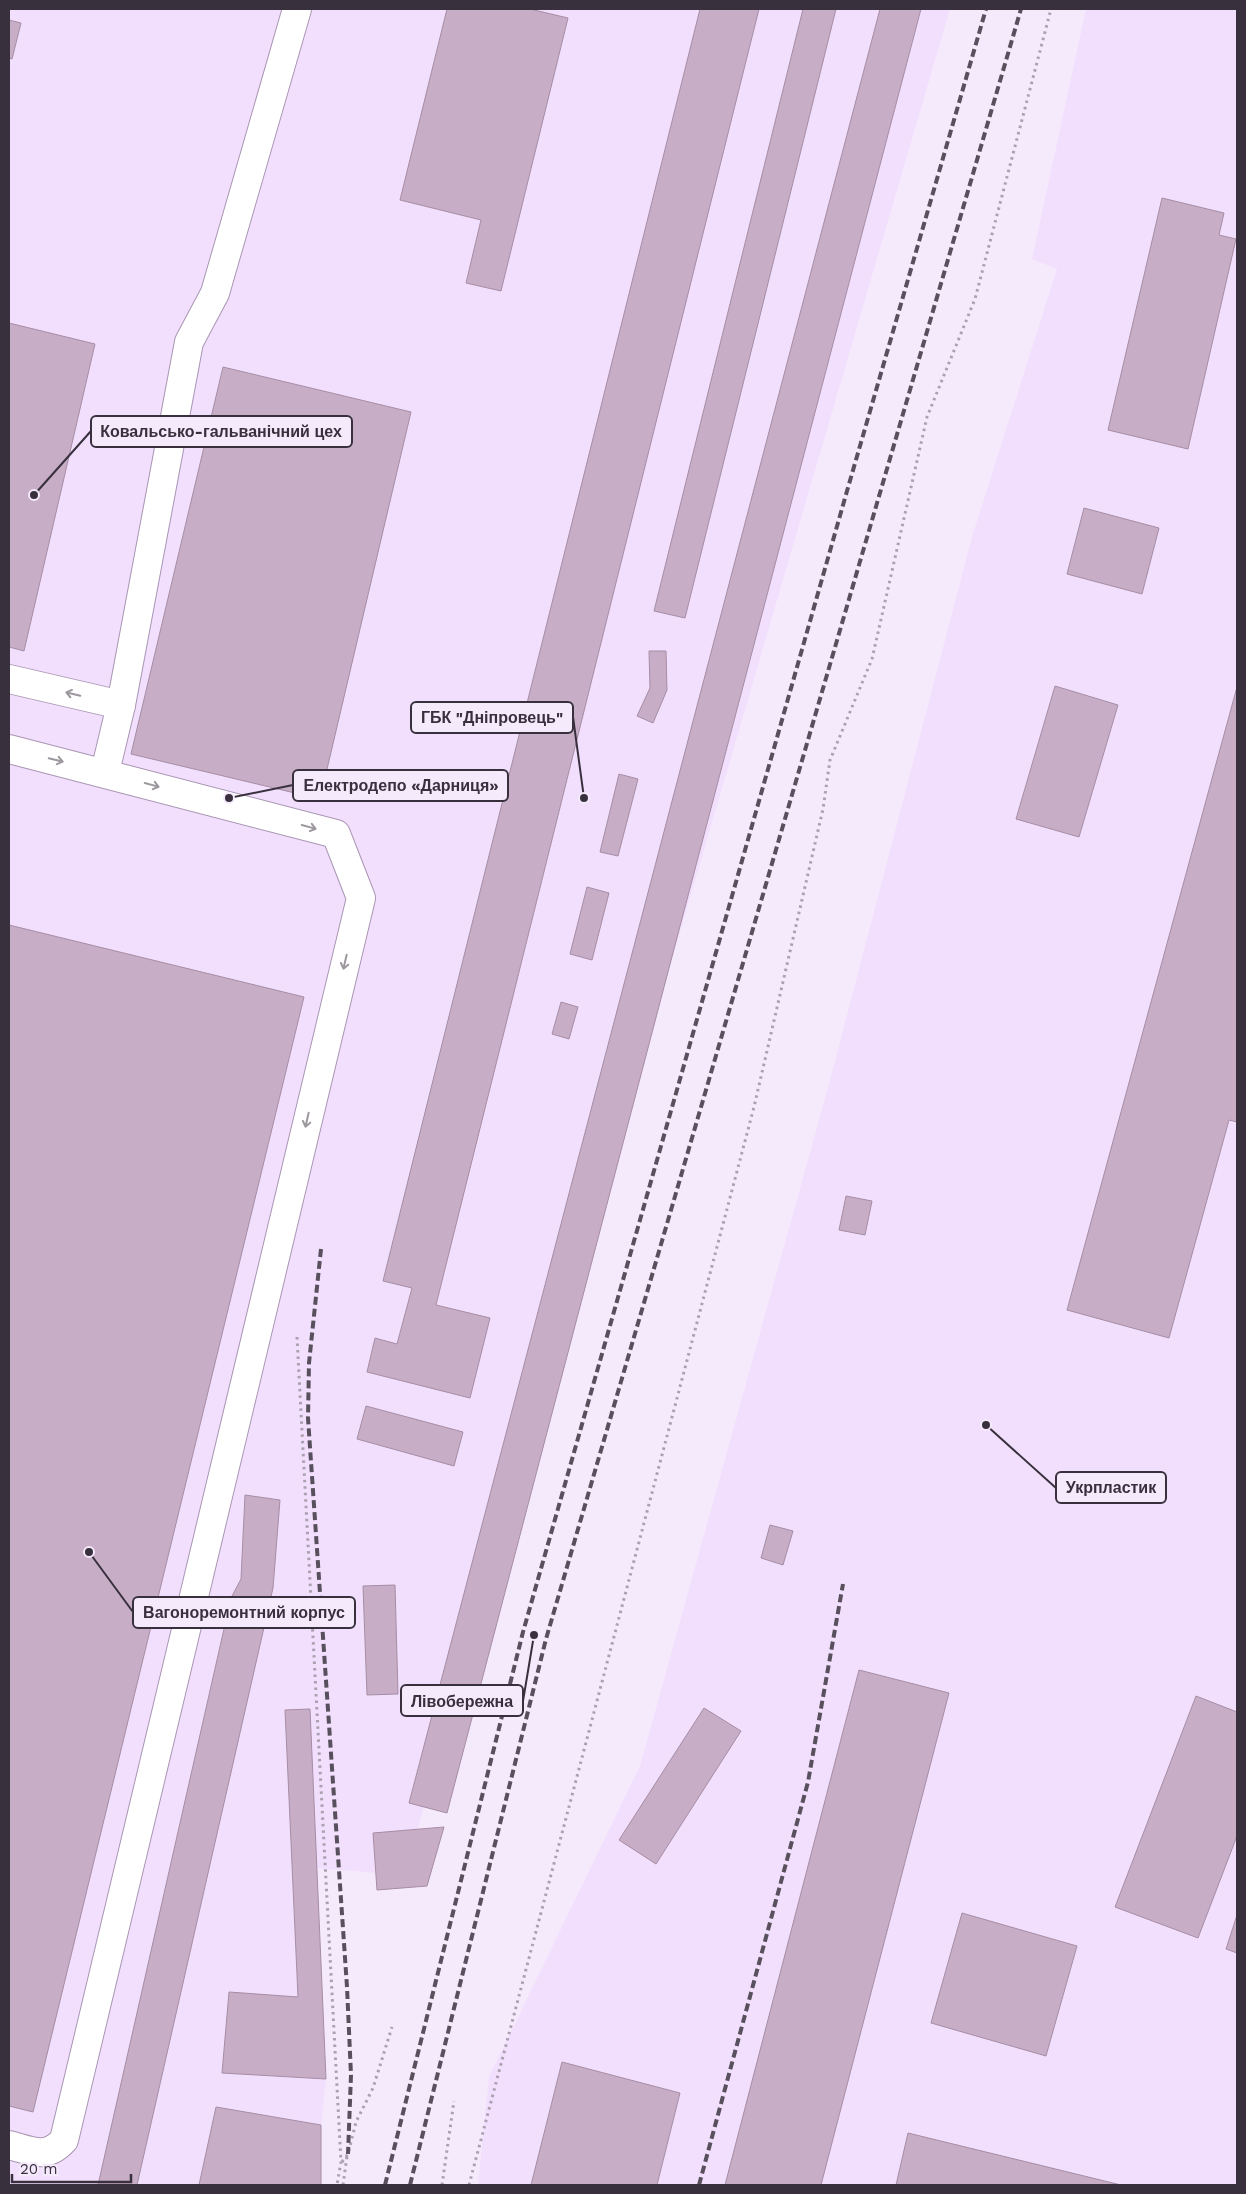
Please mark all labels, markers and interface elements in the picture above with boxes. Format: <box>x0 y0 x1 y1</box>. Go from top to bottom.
callout: Ковальсько-гальванічний цех <box>91 416 352 447</box>
text: Ковальсько-гальванічний цех <box>100 422 342 441</box>
one-way arrow <box>66 689 82 698</box>
callout: ГБК "Дніпровець" <box>411 702 573 733</box>
text: ГБК "Дніпровець" <box>421 708 563 727</box>
one-way arrow <box>48 756 64 766</box>
callout: Електродепо «Дарниця» <box>293 770 508 801</box>
text: Електродепо «Дарниця» <box>303 776 499 795</box>
one-way arrow <box>143 781 159 790</box>
one-way arrow <box>300 823 316 832</box>
one-way arrow <box>340 954 349 970</box>
one-way arrow <box>302 1112 311 1128</box>
callout: Укрпластик <box>1056 1472 1166 1503</box>
text: Укрпластик <box>1066 1478 1157 1497</box>
callout: Вагоноремонтний корпус <box>133 1597 355 1628</box>
text: Вагоноремонтний корпус <box>143 1603 345 1622</box>
callout: Лівобережна <box>401 1685 523 1716</box>
text: Лівобережна <box>411 1692 513 1711</box>
scale bar <box>12 2152 131 2184</box>
text: 20 m <box>20 2160 58 2178</box>

